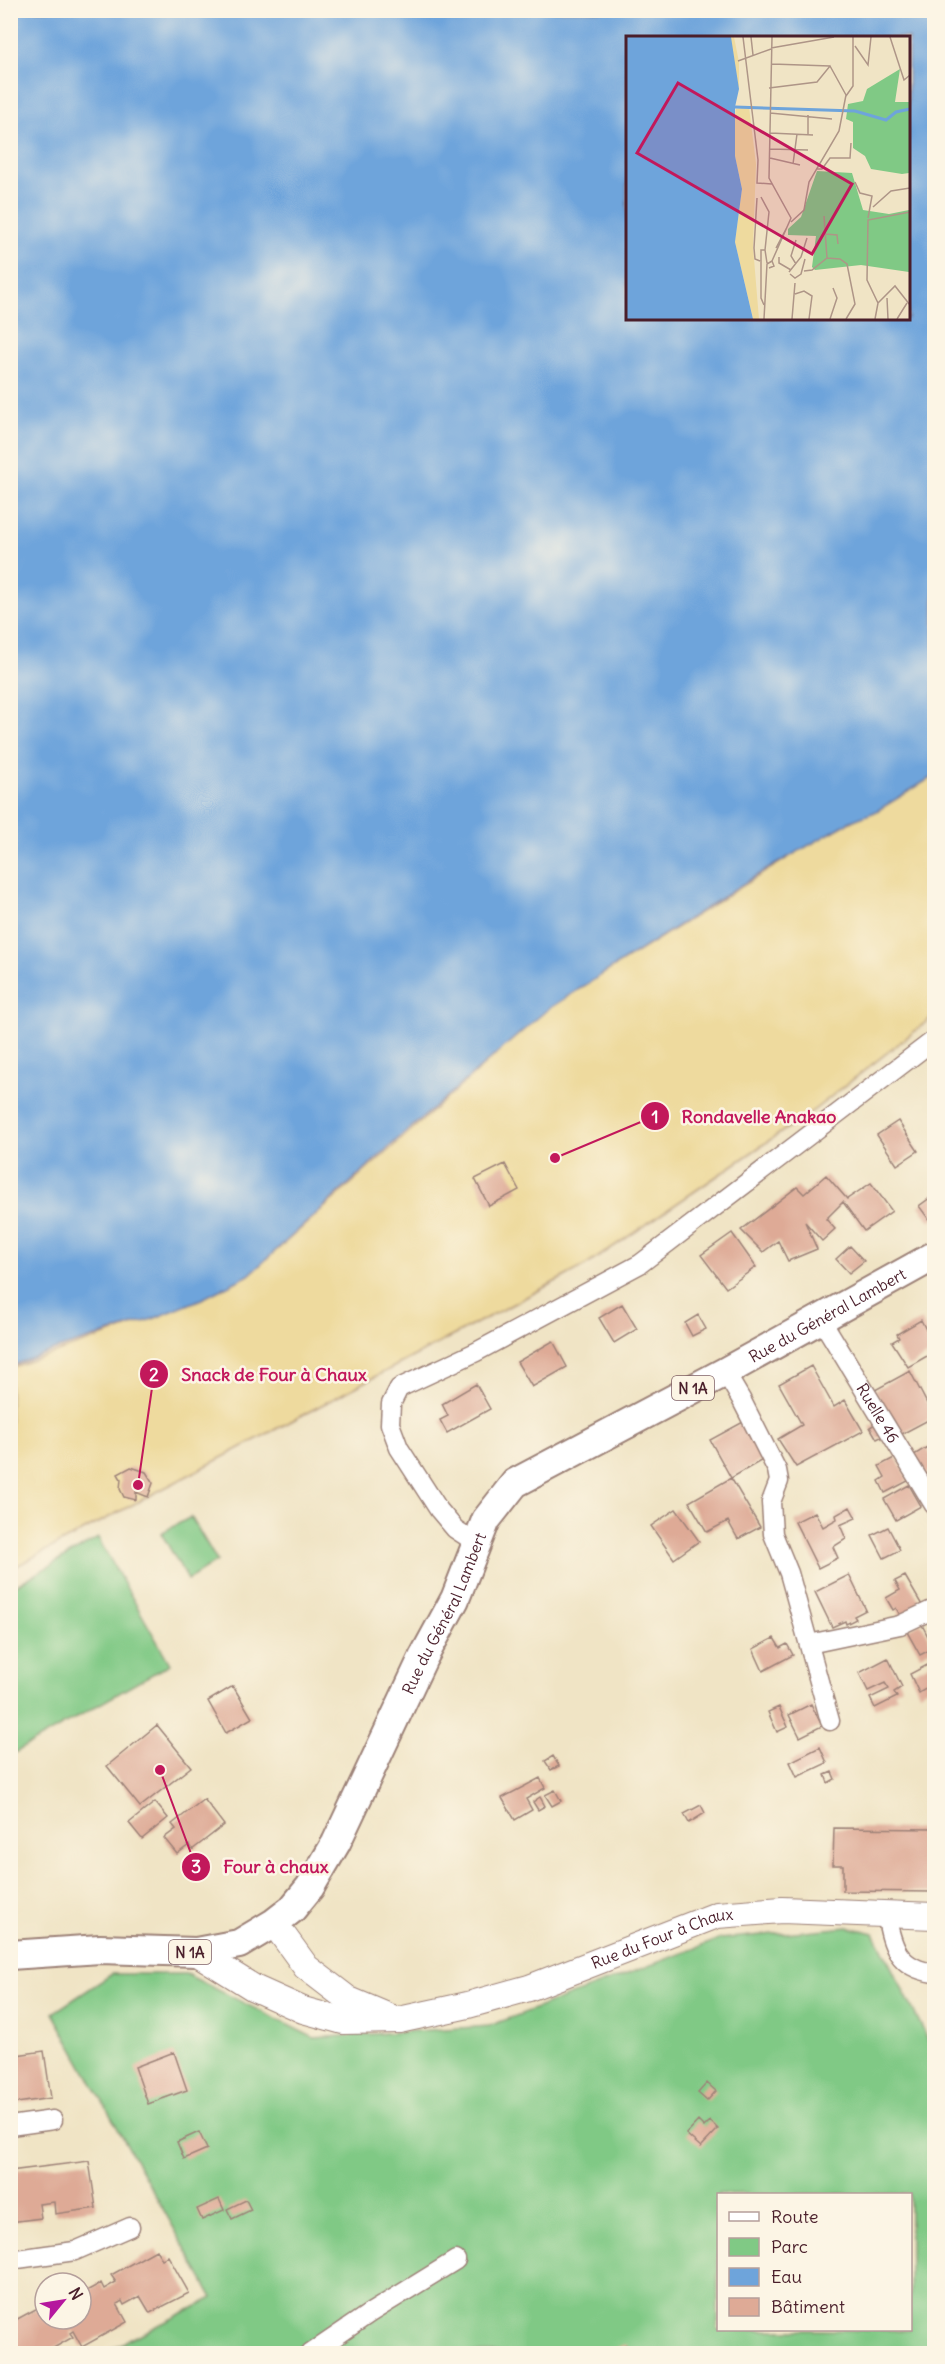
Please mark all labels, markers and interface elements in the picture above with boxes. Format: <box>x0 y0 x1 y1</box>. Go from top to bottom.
inset map <box>626 36 909 320</box>
callout: Rondavelle Anakao <box>640 1098 848 1134</box>
text: 1 <box>651 1105 659 1128</box>
text: Rondavelle Anakao <box>682 1105 836 1128</box>
street label: Rue du Général Lambert <box>745 1263 910 1367</box>
callout: Snack de Four à Chaux <box>139 1356 379 1392</box>
text: 2 <box>149 1363 159 1386</box>
text: Snack de Four à Chaux <box>181 1363 367 1386</box>
road number: N 1A <box>672 1376 714 1400</box>
street label: Ruelle 46 <box>852 1380 904 1446</box>
street label: Rue du Général Lambert <box>397 1529 490 1697</box>
callout: Four à chaux <box>181 1849 341 1885</box>
text: 3 <box>191 1855 201 1878</box>
text: Four à chaux <box>223 1855 329 1878</box>
street label: Rue du Four à Chaux <box>588 1904 734 1973</box>
road number: N 1A <box>169 1940 211 1964</box>
legend <box>717 2193 912 2331</box>
text: Route <box>771 2205 819 2228</box>
text: Parc <box>771 2235 808 2258</box>
text: Eau <box>771 2265 802 2288</box>
north arrow <box>33 2271 93 2331</box>
text: N <box>65 2284 87 2303</box>
text: Bâtiment <box>771 2295 845 2318</box>

